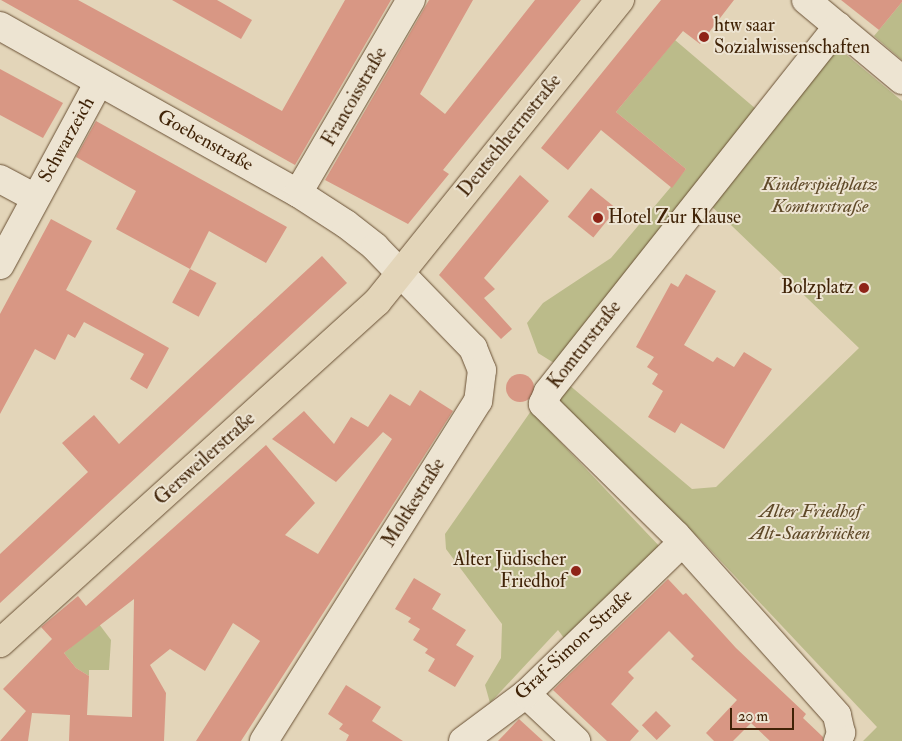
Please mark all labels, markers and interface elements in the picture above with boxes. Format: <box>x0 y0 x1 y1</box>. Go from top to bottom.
place label: htw saar Sozialwissenschaften <box>714 15 870 59</box>
marker: htw saar Sozialwissenschaften <box>698 31 710 43</box>
street label: Francoisstraße <box>318 44 392 150</box>
street label: Deutschherrnstraße <box>454 70 566 202</box>
street label: Schwarzeich <box>34 93 100 187</box>
street label: Goebenstraße <box>153 105 257 177</box>
park label: Kinderspielplatz Komturstraße <box>762 174 878 218</box>
place label: Hotel Zur Klause <box>608 207 741 229</box>
marker: Hotel Zur Klause <box>592 212 604 224</box>
place label: Bolzplatz <box>781 277 854 299</box>
marker: Bolzplatz <box>858 282 870 294</box>
street label: Komturstraße <box>544 296 626 394</box>
street label: Gersweilerstraße <box>150 408 260 510</box>
street label: Moltkestraße <box>378 454 450 552</box>
park label: Alter Friedhof Alt-Saarbrücken <box>750 501 870 545</box>
place label: Alter Jüdischer Friedhof <box>453 549 566 593</box>
marker: Alter Jüdischer Friedhof <box>570 565 582 577</box>
street label: Graf-Simon-Straße <box>511 585 637 705</box>
scale bar <box>732 698 796 730</box>
text: 20 m <box>738 707 768 726</box>

